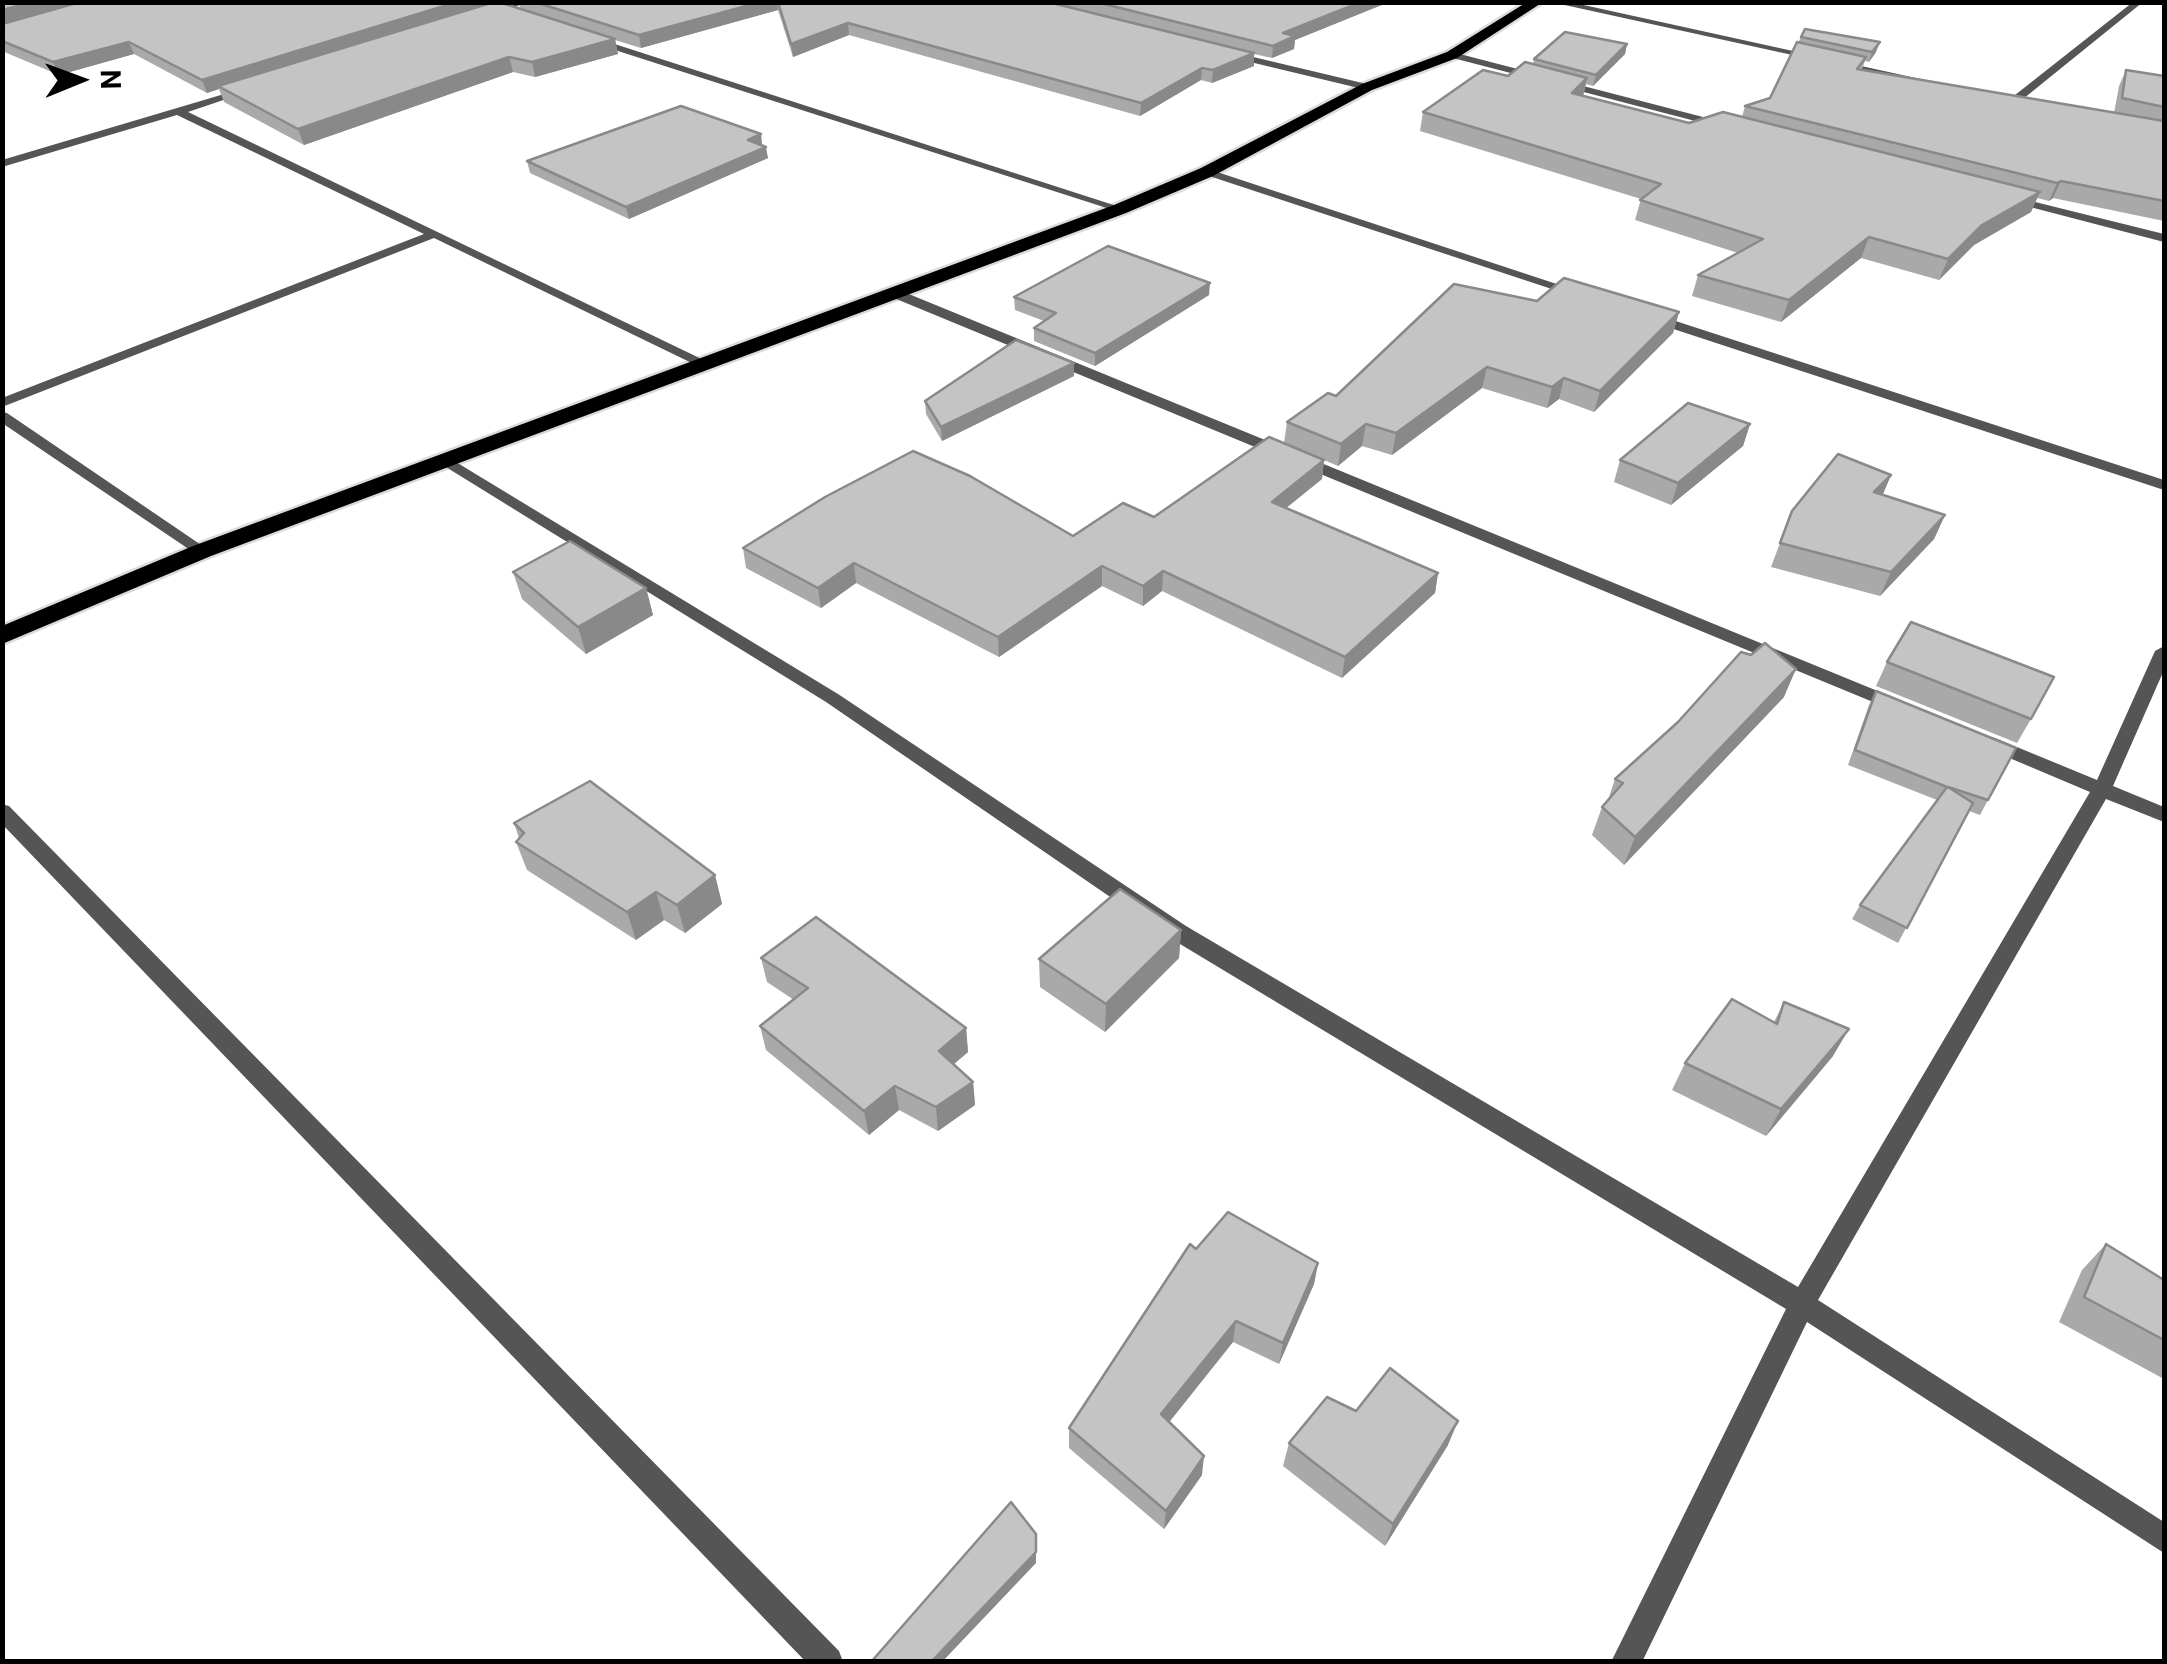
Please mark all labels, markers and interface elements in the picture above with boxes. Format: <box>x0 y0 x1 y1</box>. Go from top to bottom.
north arrow <box>30 30 130 130</box>
text: N <box>94 69 127 90</box>

